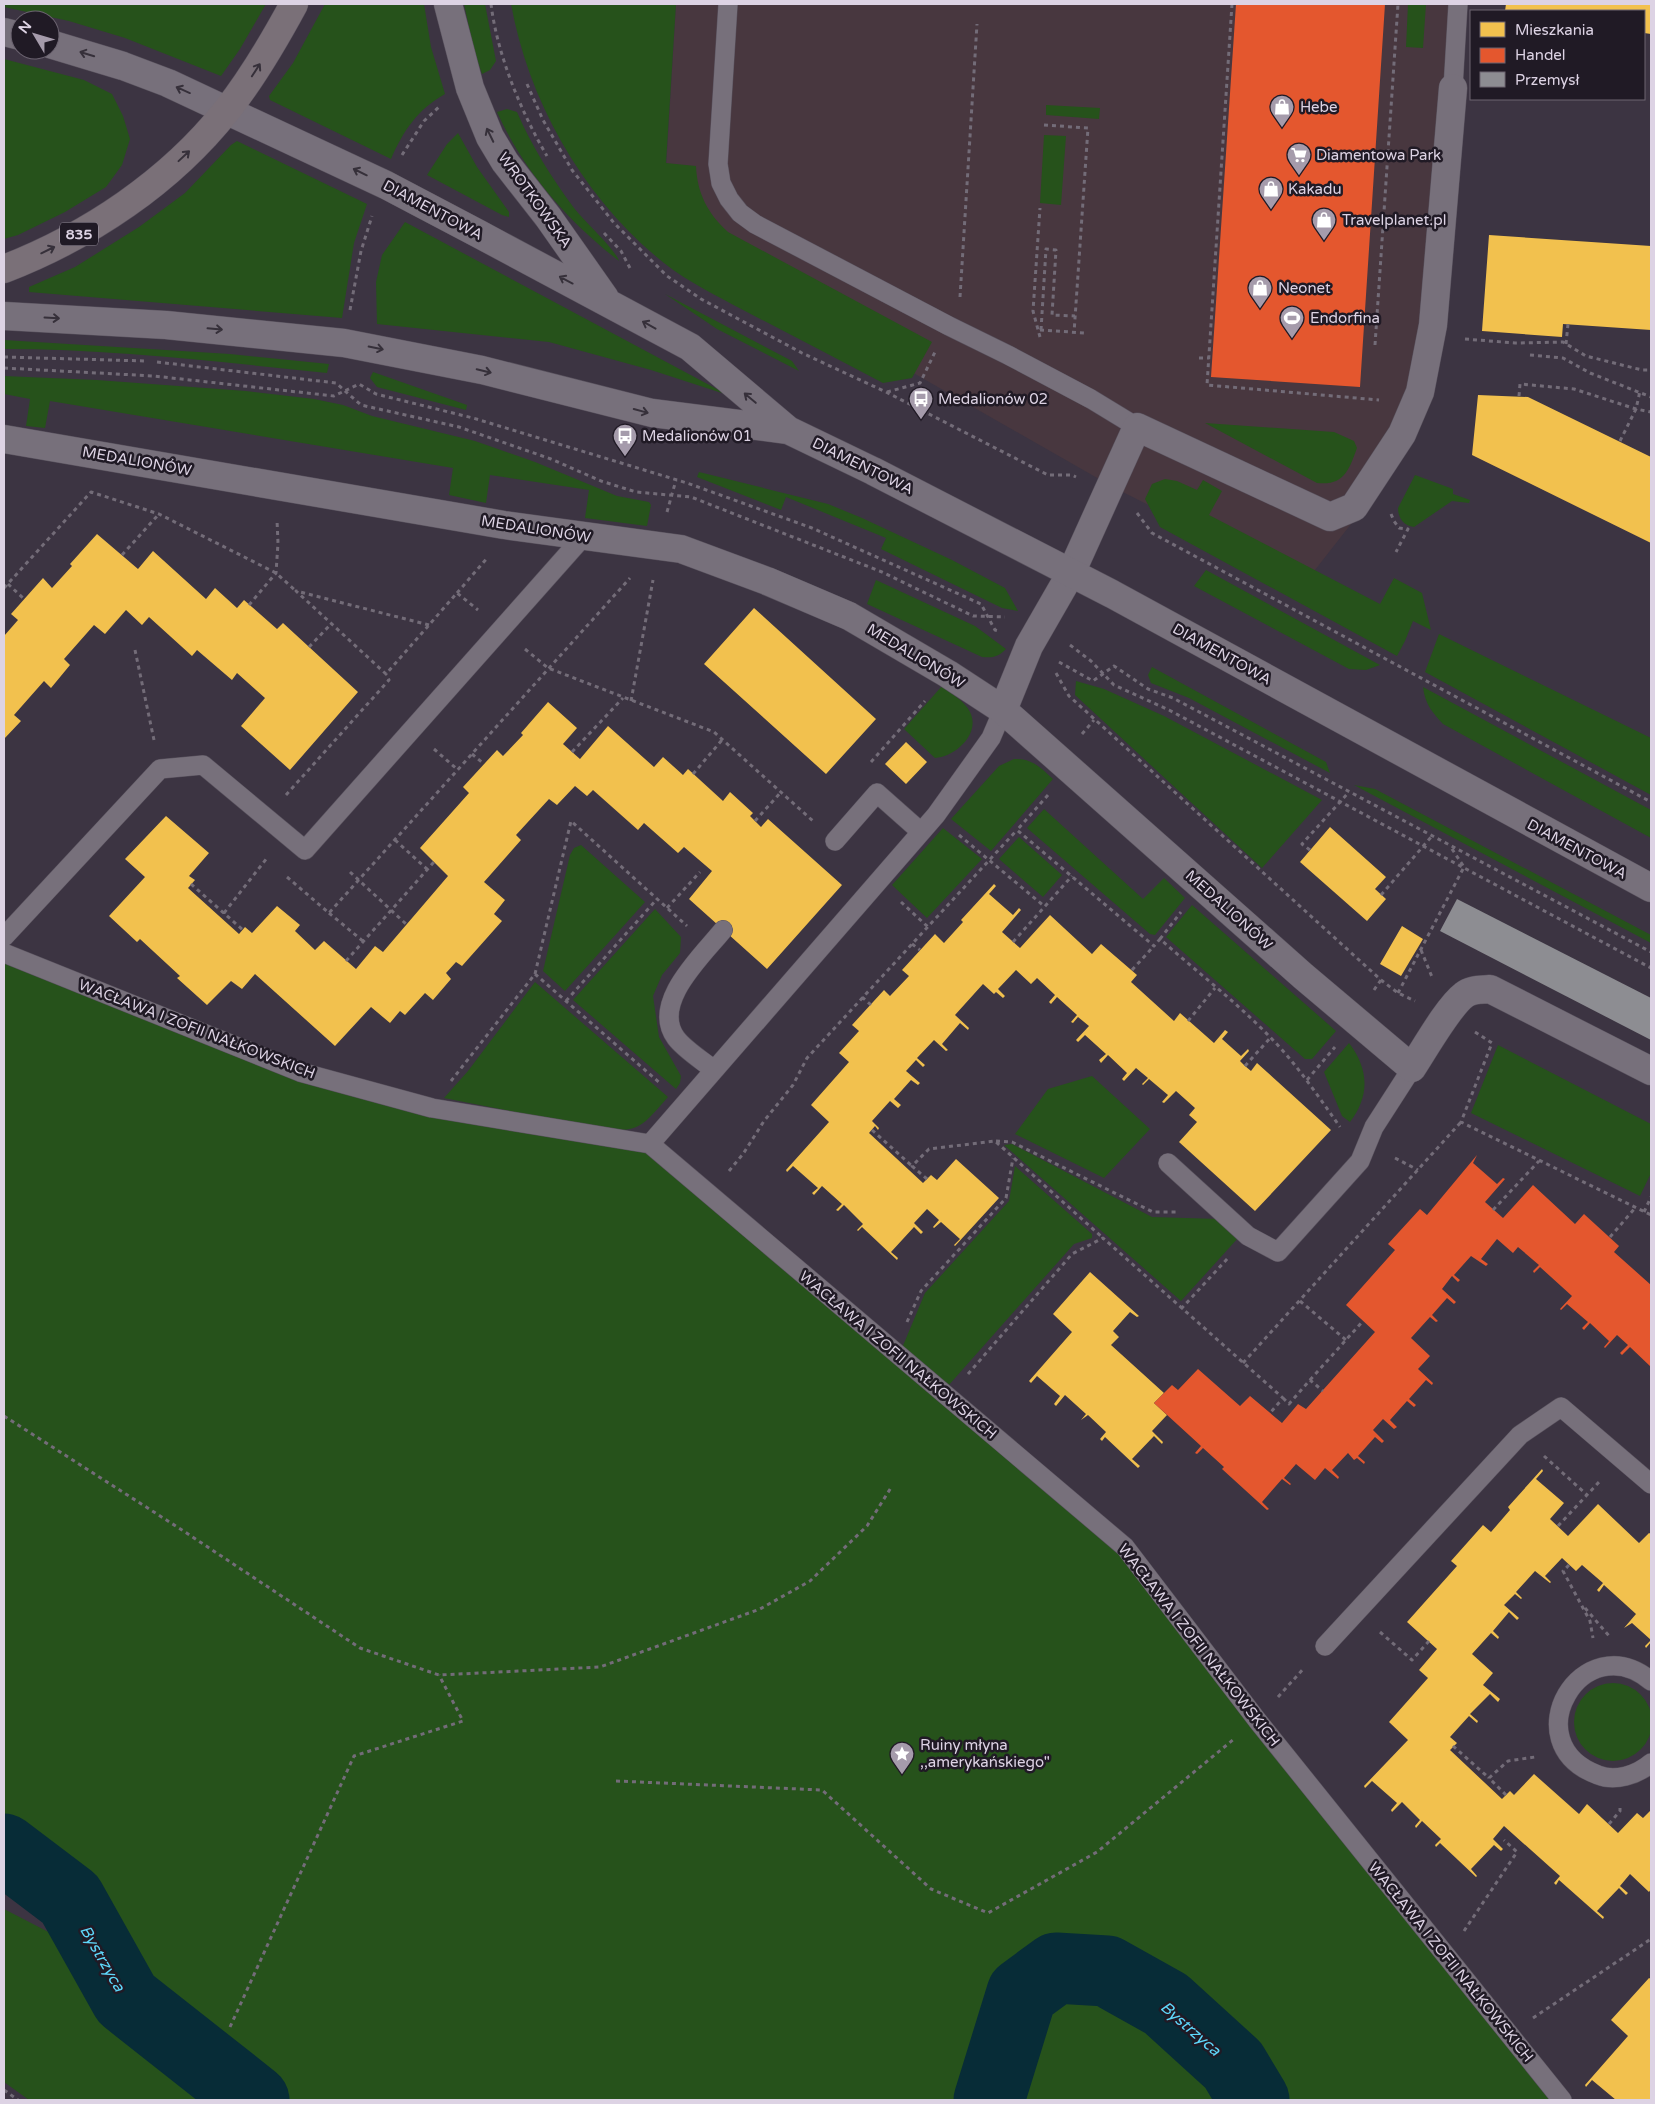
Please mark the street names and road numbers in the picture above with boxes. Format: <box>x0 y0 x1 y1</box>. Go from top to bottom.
street label: WROTKOWSKA <box>494 149 576 251</box>
street label: DIAMENTOWA <box>380 176 486 244</box>
road number: 835 <box>60 222 98 245</box>
street label: DIAMENTOWA <box>810 434 916 498</box>
street label: MEDALIONÓW <box>81 443 193 479</box>
street label: MEDALIONÓW <box>480 511 592 547</box>
street label: DIAMENTOWA <box>1169 619 1275 689</box>
street label: MEDALIONÓW <box>864 620 968 692</box>
street label: DIAMENTOWA <box>1524 815 1630 883</box>
street label: MEDALIONÓW <box>1182 866 1276 954</box>
street label: WACŁAWA I ZOFII NAŁKOWSKICH <box>76 975 318 1083</box>
street label: WACŁAWA I ZOFII NAŁKOWSKICH <box>796 1267 1000 1443</box>
street label: WACŁAWA I ZOFII NAŁKOWSKICH <box>1114 1540 1284 1750</box>
street label: WACŁAWA I ZOFII NAŁKOWSKICH <box>1365 1858 1537 2066</box>

